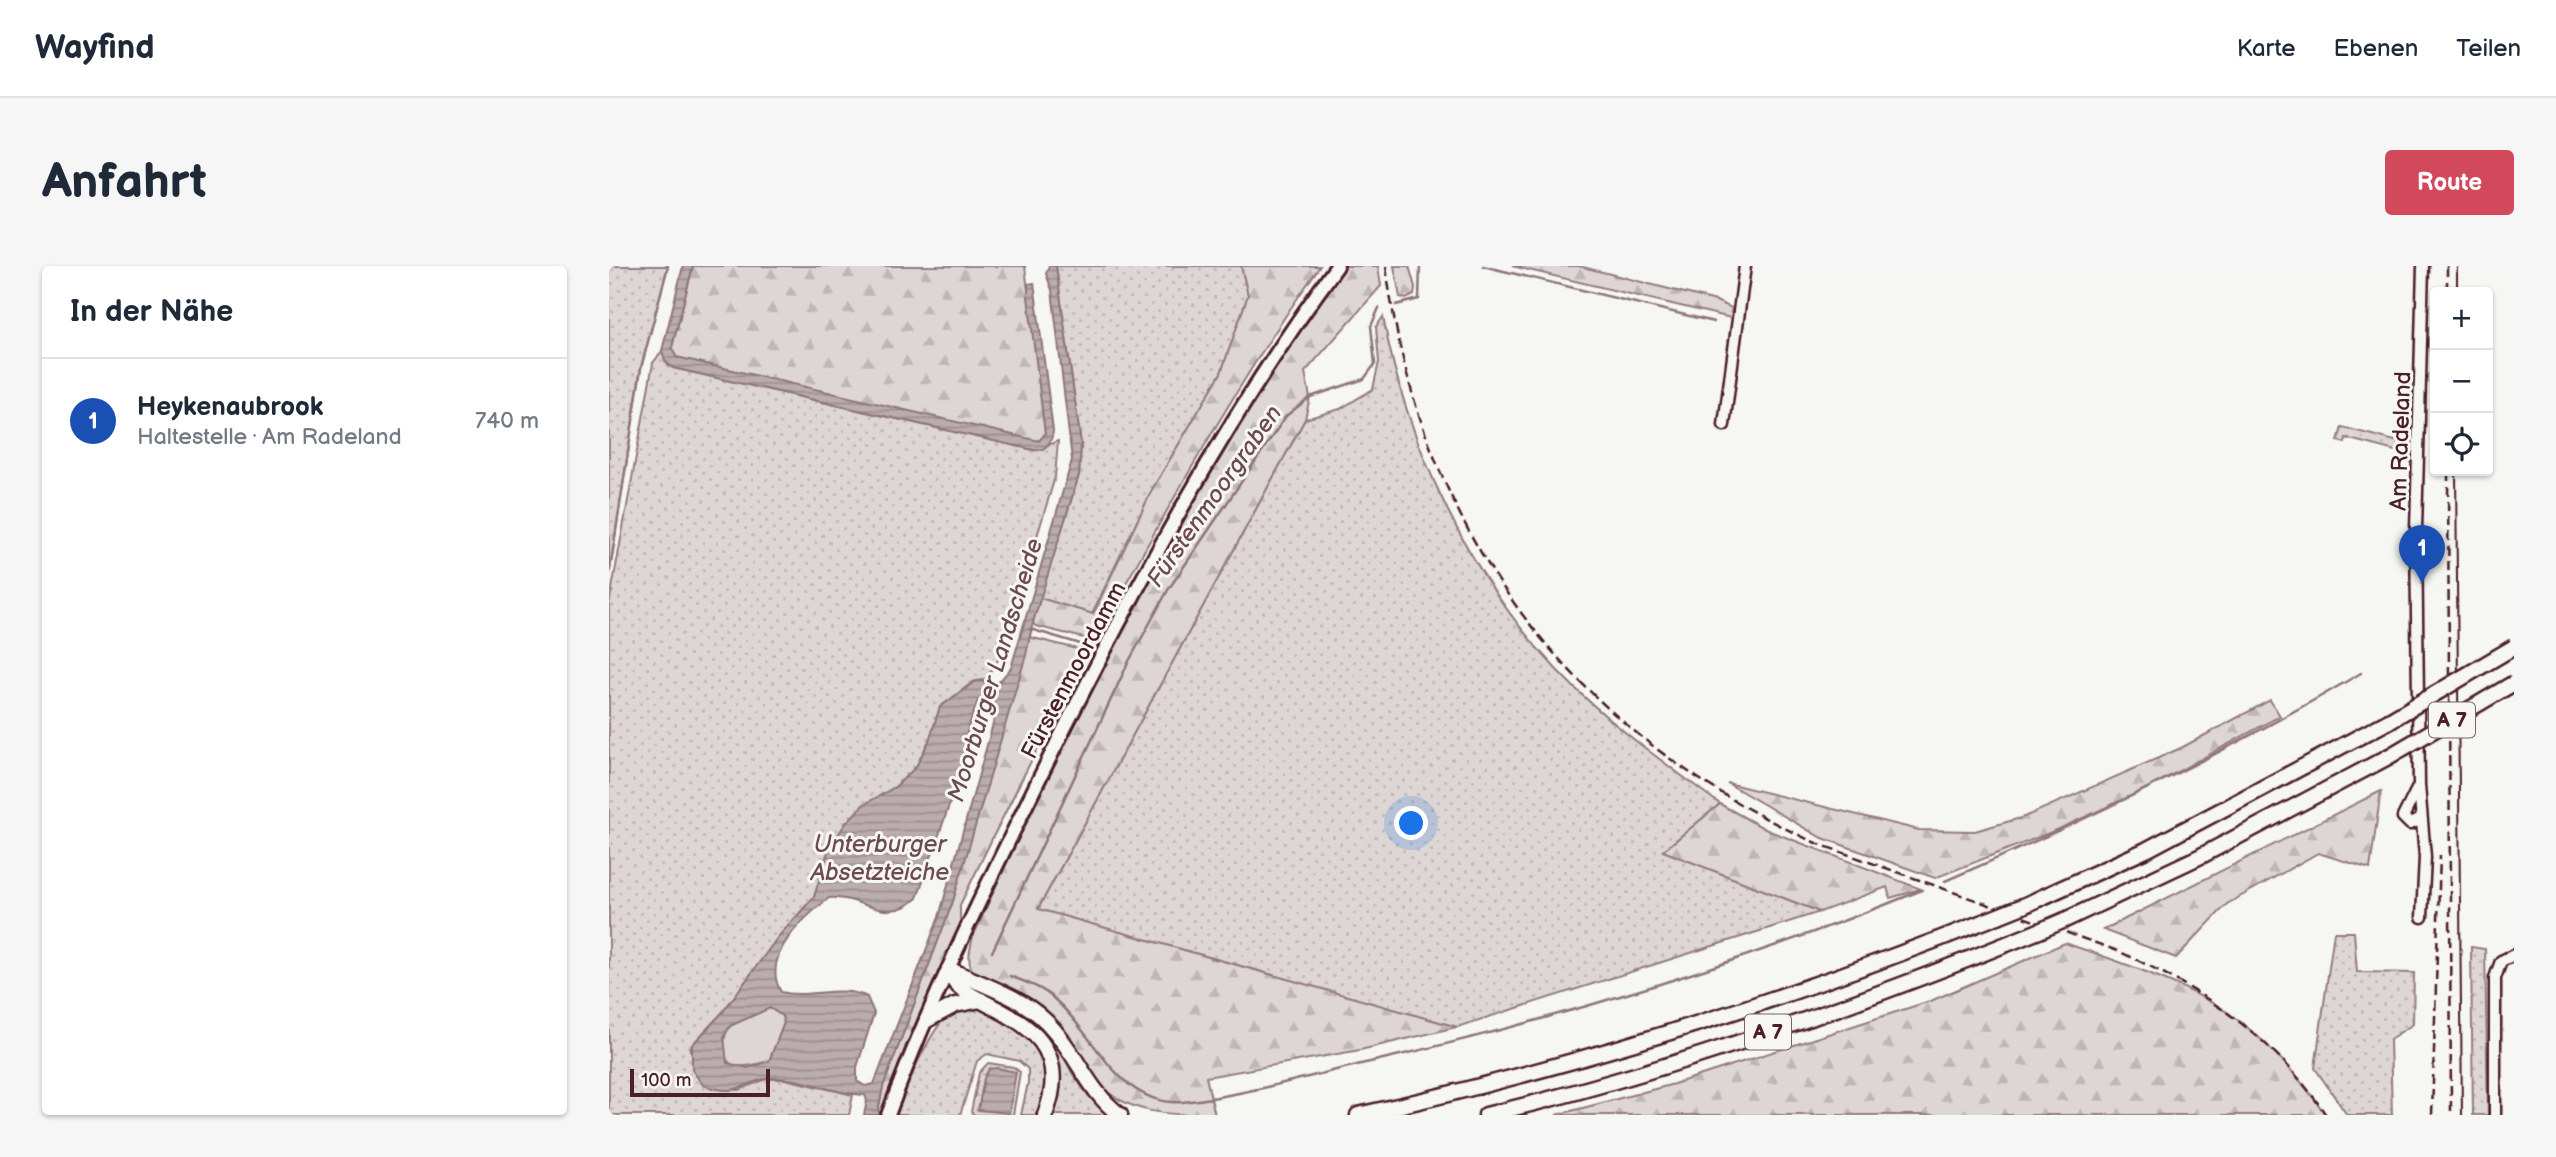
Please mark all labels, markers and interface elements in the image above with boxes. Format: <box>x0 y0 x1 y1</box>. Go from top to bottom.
text: Wayfind <box>35 28 154 68</box>
text: Karte <box>2237 34 2295 63</box>
text: Ebenen <box>2333 34 2418 63</box>
text: Teilen <box>2456 34 2521 63</box>
button: Route <box>2385 150 2514 215</box>
text: Anfahrt <box>42 153 207 212</box>
map controls <box>2430 287 2493 476</box>
button: + <box>2430 287 2493 350</box>
text: In der Nähe <box>70 294 233 330</box>
button: − <box>2430 350 2493 413</box>
street label: Am Radeland <box>2385 371 2417 511</box>
text: Heykenaubrook <box>137 392 323 423</box>
water label: Fürstenmoorgraben <box>1141 400 1288 593</box>
text: 1 <box>88 407 98 435</box>
text: 740 m <box>475 407 539 435</box>
button: locate <box>2430 413 2493 476</box>
text: Haltestelle · Am Radeland <box>137 423 402 451</box>
pin: 1 <box>2399 525 2445 583</box>
water label: Moorburger Landscheide <box>942 535 1049 805</box>
street label: Fürstenmoordamm <box>1015 577 1132 764</box>
road number: A 7 <box>2429 702 2475 738</box>
your location <box>1394 806 1428 840</box>
water label: Unterburger Absetzteiche <box>810 830 949 887</box>
road number: A 7 <box>1745 1014 1791 1050</box>
scale bar <box>630 1066 770 1098</box>
text: 100 m <box>641 1069 692 1092</box>

